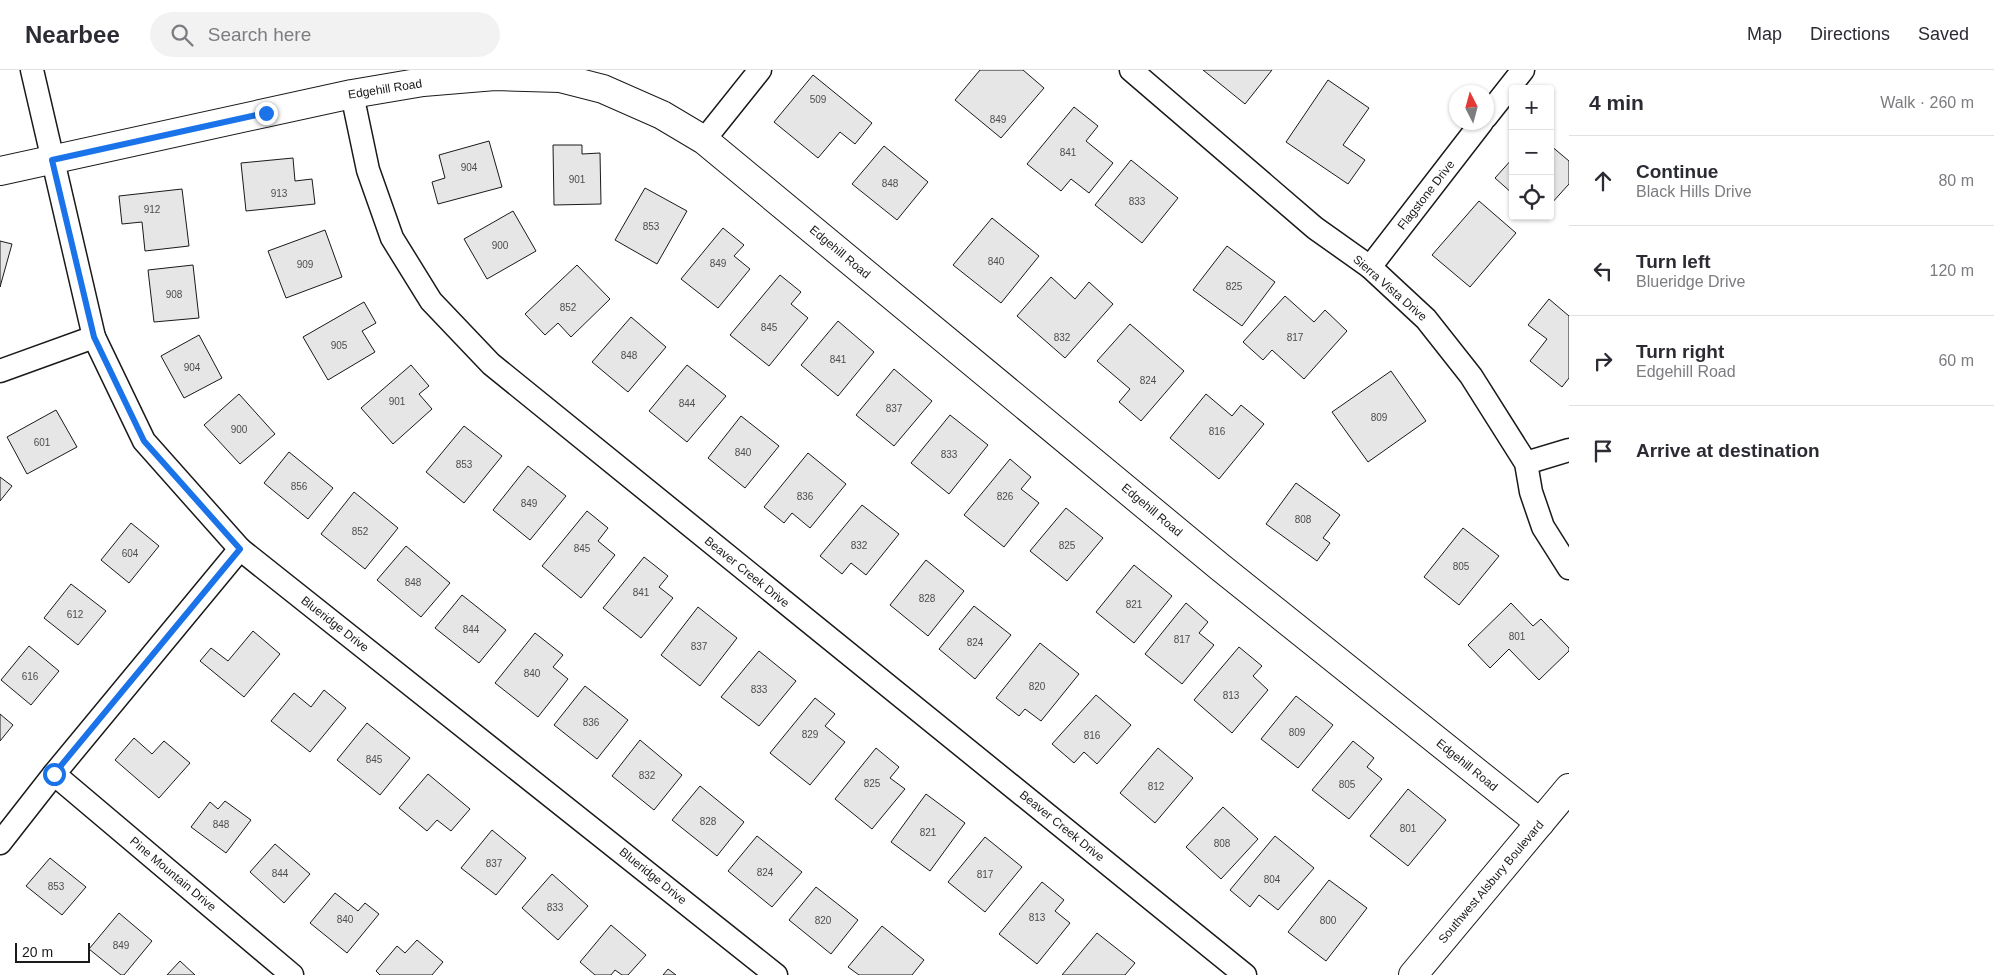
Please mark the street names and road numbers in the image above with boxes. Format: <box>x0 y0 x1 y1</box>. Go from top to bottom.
street label: Edgehill Road <box>347 76 423 102</box>
street label: Flagstone Drive <box>1395 157 1458 232</box>
street label: Edgehill Road <box>807 223 873 281</box>
street label: Sierra Vista Drive <box>1350 252 1430 324</box>
street label: Edgehill Road <box>1119 481 1185 539</box>
street label: Beaver Creek Drive <box>702 534 792 611</box>
street label: Blueridge Drive <box>298 593 372 655</box>
street label: Edgehill Road <box>1434 736 1500 794</box>
street label: Beaver Creek Drive <box>1017 788 1107 865</box>
street label: Southwest Alsbury Boulevard <box>1435 818 1547 946</box>
street label: Pine Mountain Drive <box>127 834 219 914</box>
street label: Blueridge Drive <box>617 845 690 907</box>

